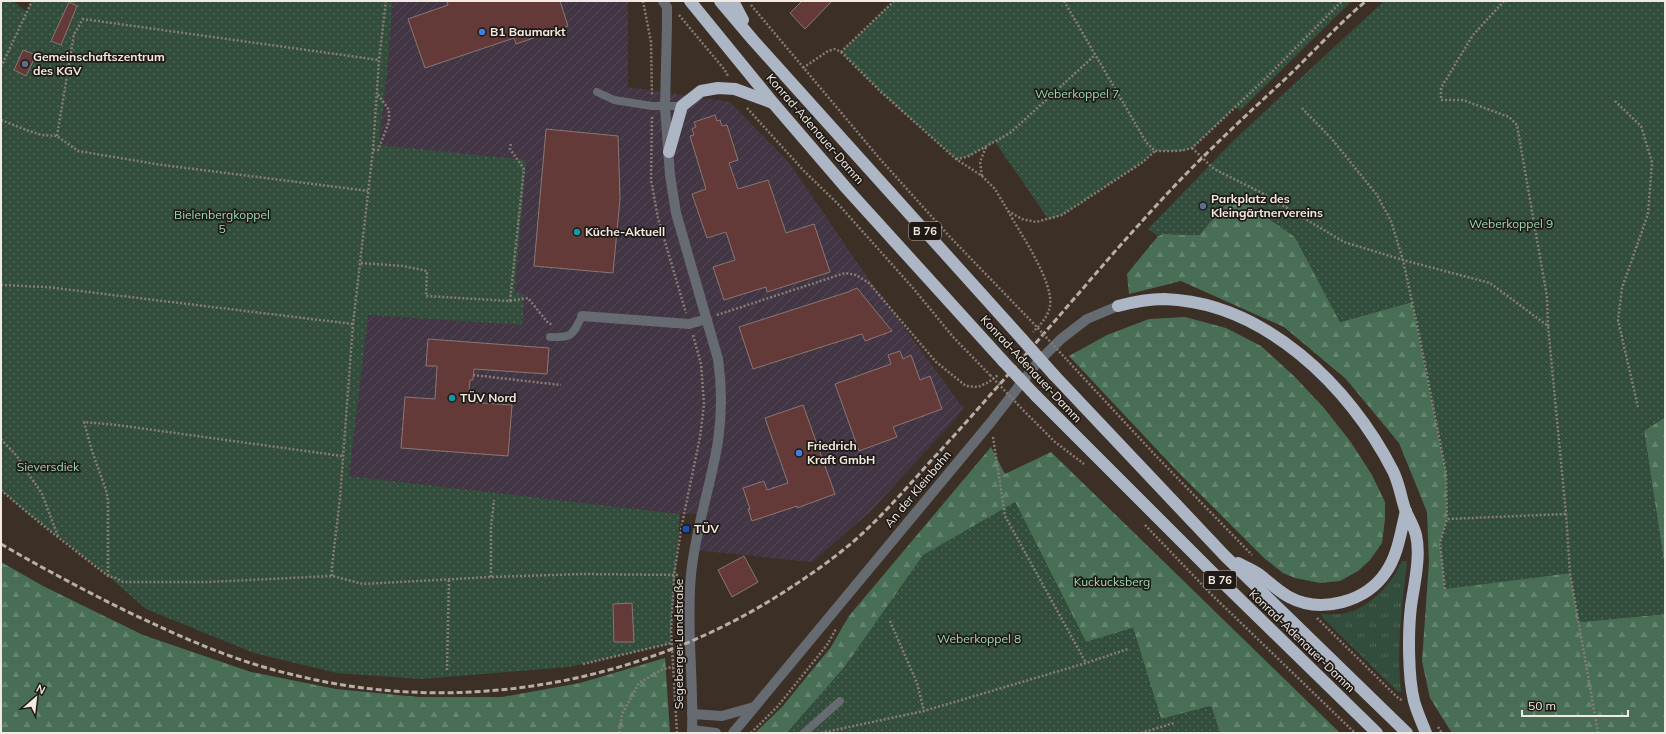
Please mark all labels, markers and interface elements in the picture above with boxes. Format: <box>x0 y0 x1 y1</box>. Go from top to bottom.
place label: B1 Baumarkt <box>490 24 566 39</box>
marker: B1 Baumarkt <box>477 27 487 37</box>
place label: Gemeinschaftszentrum des KGV <box>33 49 165 78</box>
marker: Gemeinschaftszentrum des KGV <box>20 59 30 69</box>
street label: Konrad-Adenauer-Damm <box>763 70 867 187</box>
park label: Weberkoppel 7 <box>1035 86 1119 101</box>
place label: Parkplatz des Kleingärtnervereins <box>1211 191 1323 220</box>
marker: Parkplatz des Kleingärtnervereins <box>1198 201 1208 211</box>
park label: Bielenbergkoppel 5 <box>174 207 270 236</box>
park label: Weberkoppel 9 <box>1469 216 1553 231</box>
road number: B 76 <box>909 222 941 240</box>
place label: Küche-Aktuell <box>585 224 665 239</box>
marker: Küche-Aktuell <box>572 227 582 237</box>
street label: Konrad-Adenauer-Damm <box>978 312 1085 426</box>
place label: TÜV Nord <box>460 390 516 405</box>
marker: TÜV Nord <box>447 393 457 403</box>
place label: Friedrich Kraft GmbH <box>807 438 875 467</box>
street label: An der Kleinbahn <box>881 447 954 530</box>
marker: Friedrich Kraft GmbH <box>794 448 804 458</box>
park label: Sieversdiek <box>17 459 80 474</box>
place label: TÜV <box>694 521 719 536</box>
marker: TÜV <box>681 524 691 534</box>
road number: B 76 <box>1204 571 1236 589</box>
park label: Kuckucksberg <box>1074 574 1150 589</box>
street label: Segeberger Landstraße <box>671 579 686 709</box>
street label: Konrad-Adenauer-Damm <box>1246 586 1358 695</box>
park label: Weberkoppel 8 <box>937 631 1021 646</box>
north arrow <box>16 678 56 718</box>
text: N <box>34 681 48 697</box>
scale bar <box>1522 692 1628 718</box>
text: 50 m <box>1528 698 1556 713</box>

